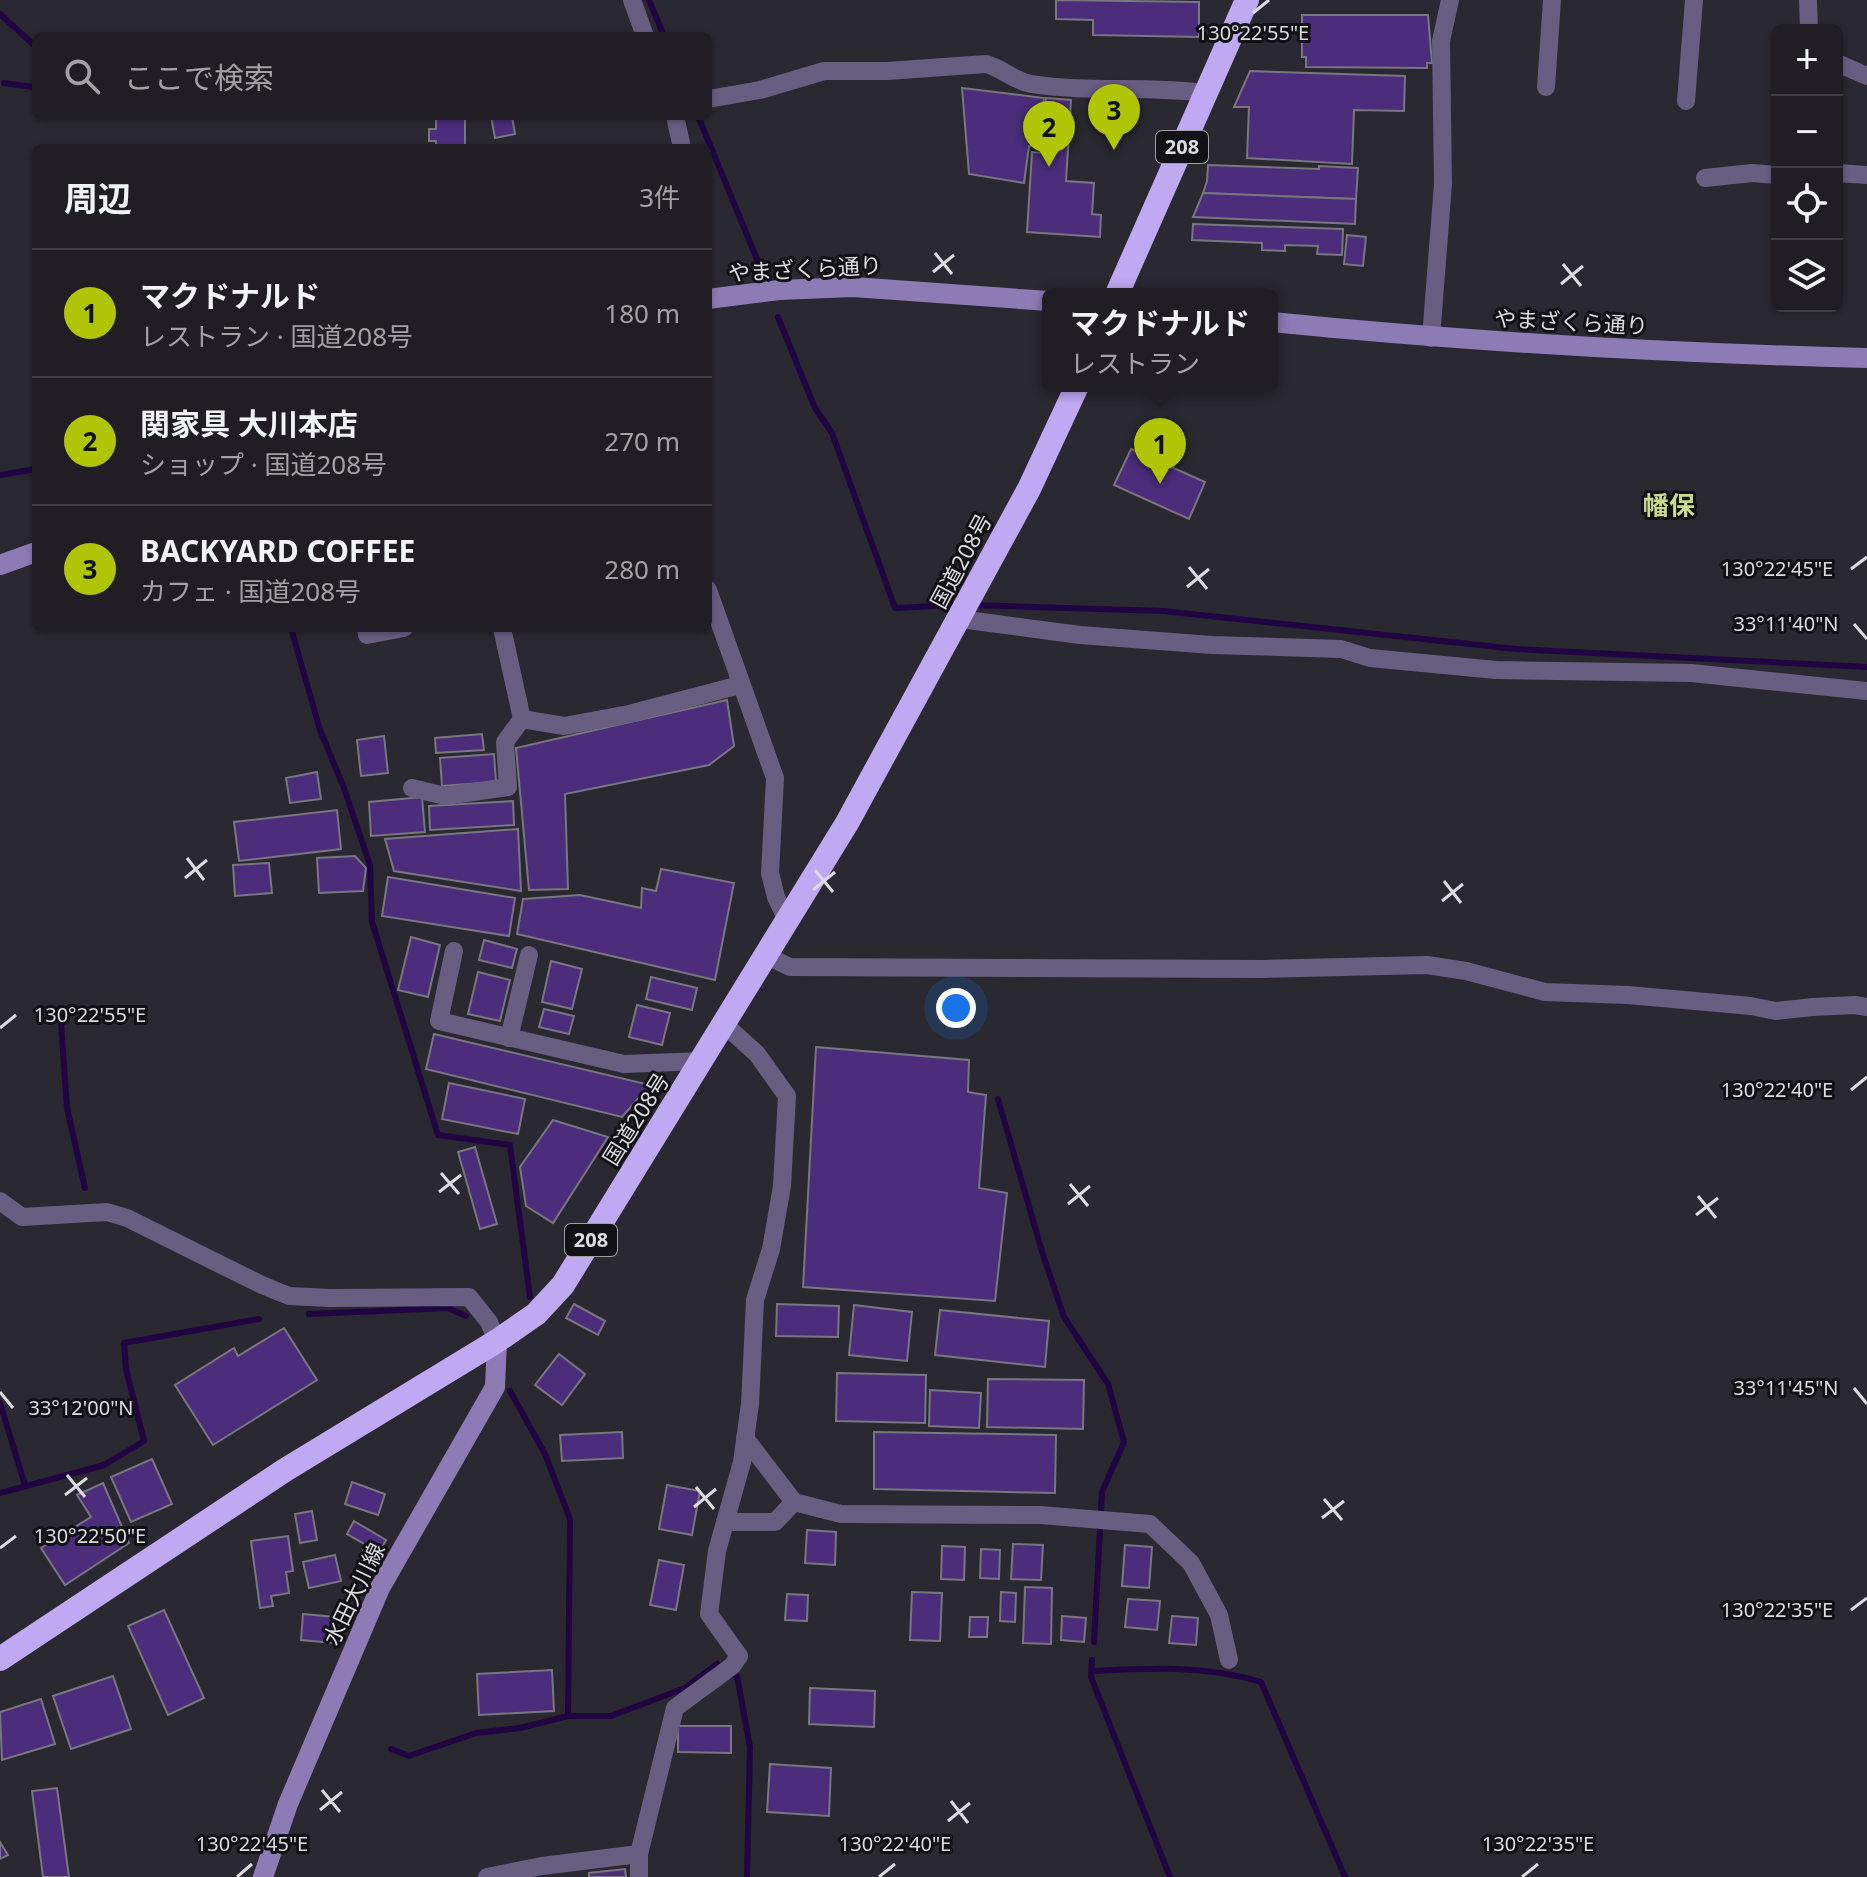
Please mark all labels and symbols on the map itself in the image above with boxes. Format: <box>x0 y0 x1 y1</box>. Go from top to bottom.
text: 130°22'55"E <box>1197 19 1309 46</box>
pin: 3 <box>1088 84 1140 150</box>
pin: 2 <box>1023 101 1075 167</box>
road number: 208 <box>1156 131 1208 163</box>
street label: やまざくら通り <box>727 249 883 287</box>
street label: やまざくら通り <box>1493 302 1649 340</box>
pin: 1 <box>1134 418 1186 484</box>
district label: 幡保 <box>1643 487 1695 523</box>
street label: 国道208号 <box>923 508 998 613</box>
text: 130°22'45"E <box>1721 555 1833 582</box>
text: 33°11'40"N <box>1733 610 1839 637</box>
your location <box>936 988 976 1028</box>
text: 130°22'55"E <box>34 1001 146 1028</box>
street label: 国道208号 <box>595 1067 675 1170</box>
text: 130°22'40"E <box>1721 1076 1833 1103</box>
road number: 208 <box>565 1224 617 1256</box>
text: 33°11'45"N <box>1733 1374 1839 1401</box>
text: 33°12'00"N <box>28 1394 134 1421</box>
text: 130°22'50"E <box>34 1522 146 1549</box>
street label: 水田大川線 <box>316 1538 391 1650</box>
text: 130°22'35"E <box>1721 1596 1833 1623</box>
text: 130°22'45"E <box>196 1830 308 1857</box>
text: 130°22'40"E <box>839 1830 951 1857</box>
text: 130°22'35"E <box>1482 1830 1594 1857</box>

